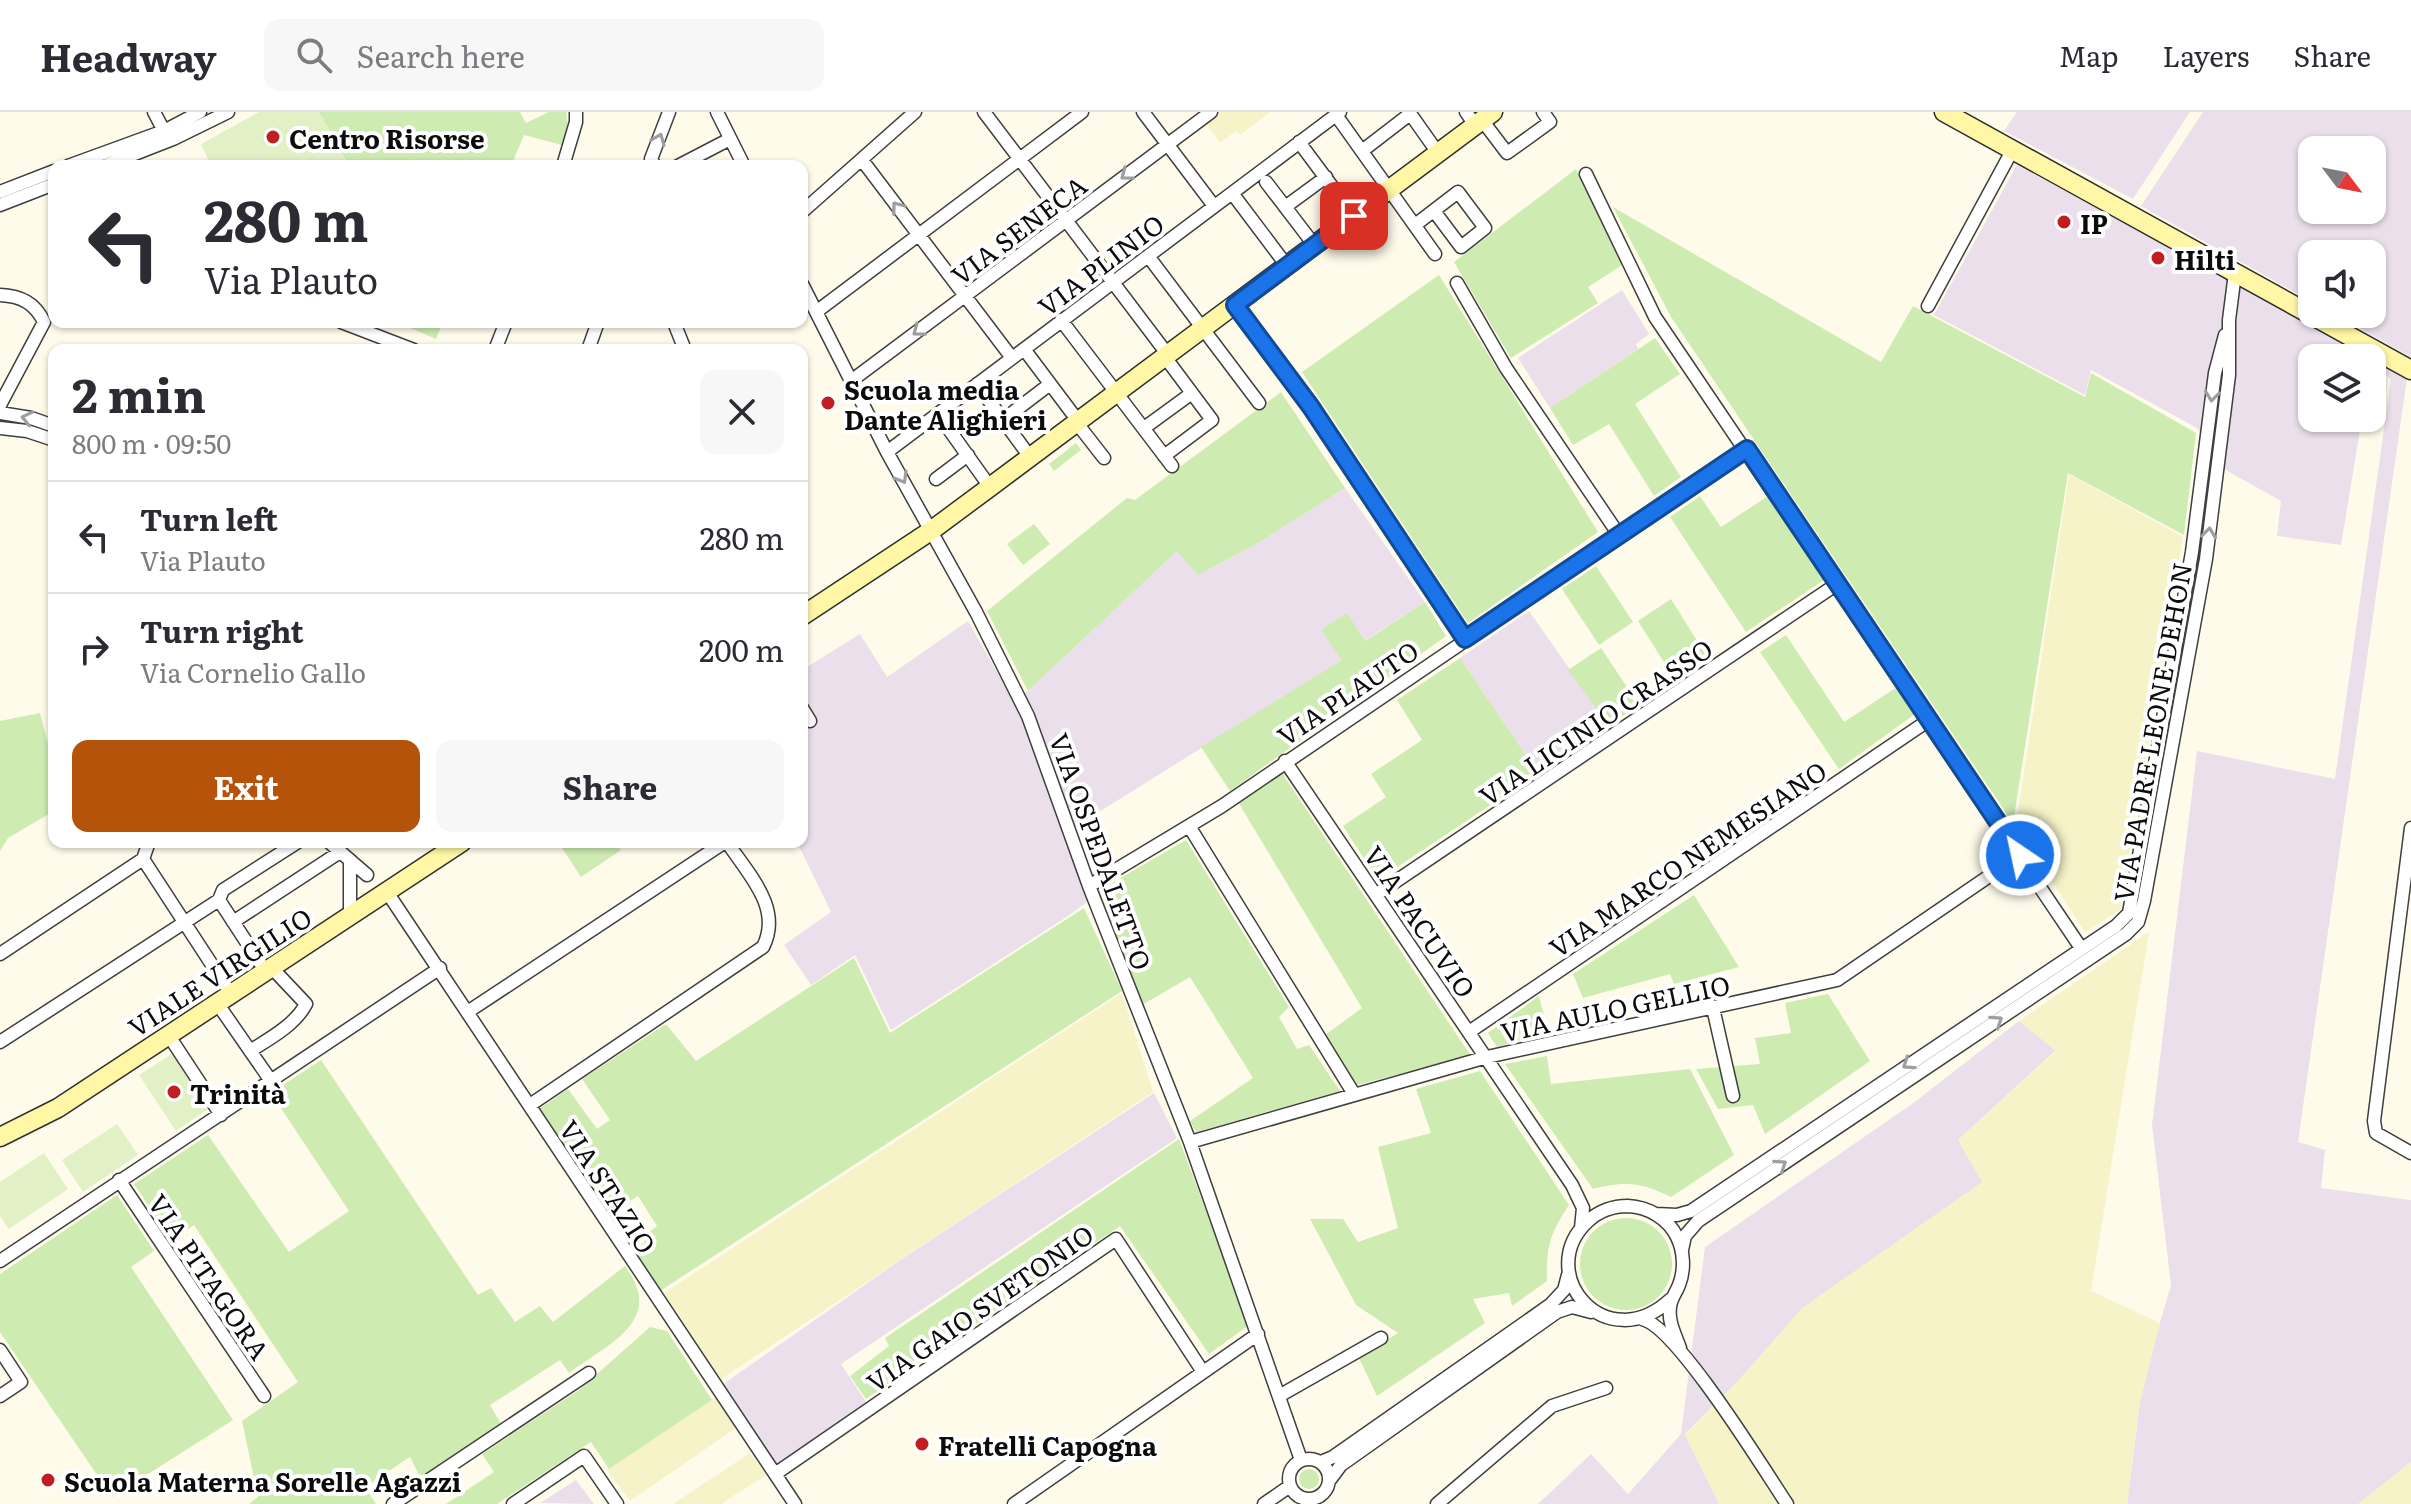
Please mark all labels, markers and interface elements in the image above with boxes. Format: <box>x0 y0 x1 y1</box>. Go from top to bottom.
search box <box>264 19 824 91</box>
text: Headway <box>40 27 216 84</box>
icon: search <box>292 33 336 77</box>
text: Search here <box>356 33 525 77</box>
text: Map <box>2059 34 2118 76</box>
text: Layers <box>2162 34 2249 76</box>
text: Share <box>2293 34 2371 76</box>
place label: Centro Risorse <box>289 118 485 157</box>
marker: Centro Risorse <box>264 128 282 146</box>
one-way arrow <box>649 133 665 147</box>
north arrow <box>2298 136 2386 224</box>
map controls <box>2298 136 2386 432</box>
street label: VIA SENECA <box>942 165 1094 293</box>
one-way arrow <box>1120 166 1135 180</box>
text: 280 m <box>204 176 369 259</box>
pin <box>1320 182 1388 250</box>
icon: left <box>72 192 176 296</box>
icon: arrive <box>1332 194 1376 238</box>
one-way arrow <box>893 201 907 215</box>
place label: IP <box>2080 203 2108 242</box>
street label: VIA PLINIO <box>1029 204 1171 324</box>
marker: IP <box>2055 213 2073 231</box>
place label: Hilti <box>2174 239 2235 278</box>
button: sound <box>2298 240 2386 328</box>
marker: Hilti <box>2149 249 2167 267</box>
text: Via Plauto <box>204 252 378 305</box>
one-way arrow <box>912 321 927 336</box>
button: layers <box>2298 344 2386 432</box>
text: 2 min <box>72 357 206 428</box>
place label: Scuola media Dante Alighieri <box>844 369 1047 438</box>
button: close <box>700 370 784 454</box>
one-way arrow <box>2204 389 2221 403</box>
marker: Scuola media Dante Alighieri <box>819 394 837 412</box>
one-way arrow <box>21 410 35 427</box>
text: 800 m · 09:50 <box>72 423 231 462</box>
one-way arrow <box>892 469 908 484</box>
text: Turn left <box>140 496 278 540</box>
icon: left <box>72 515 116 559</box>
text: 280 m <box>700 515 784 559</box>
one-way arrow <box>2200 526 2217 540</box>
text: Via Plauto <box>140 540 266 579</box>
street label: VIA PADRE LEONE DEHON <box>2102 559 2200 905</box>
text: Turn right <box>140 608 304 652</box>
icon: right <box>72 627 116 671</box>
text: 200 m <box>699 627 784 671</box>
street label: VIA LICINIO CRASSO <box>1470 628 1720 814</box>
street label: VIA PLAUTO <box>1268 630 1426 754</box>
text: Via Cornelio Gallo <box>140 652 366 691</box>
street label: VIA OSPEDALETTO <box>1041 727 1163 975</box>
button: Exit <box>72 740 420 832</box>
button: Share <box>436 740 784 832</box>
street label: VIA MARCO NEMESIANO <box>1540 750 1834 966</box>
position arrow <box>1978 813 2062 897</box>
street label: VIA PACUVIO <box>1356 837 1486 1005</box>
street label: VIALE VIRGILIO <box>119 897 319 1045</box>
street label: VIA AULO GELLIO <box>1497 964 1733 1050</box>
one-way arrow <box>1988 1015 2002 1030</box>
one-way arrow <box>1903 1055 1917 1070</box>
place label: Trinità <box>190 1073 286 1112</box>
marker: Trinità <box>165 1083 183 1101</box>
street label: VIA STAZIO <box>551 1111 667 1261</box>
one-way arrow <box>1772 1160 1786 1175</box>
street label: VIA PITAGORA <box>140 1185 280 1367</box>
street label: VIA GAIO SVETONIO <box>857 1214 1101 1400</box>
place label: Fratelli Capogna <box>938 1425 1157 1464</box>
marker: Fratelli Capogna <box>913 1435 931 1453</box>
place label: Scuola Materna Sorelle Agazzi <box>64 1461 461 1500</box>
marker: Scuola Materna Sorelle Agazzi <box>39 1471 57 1489</box>

